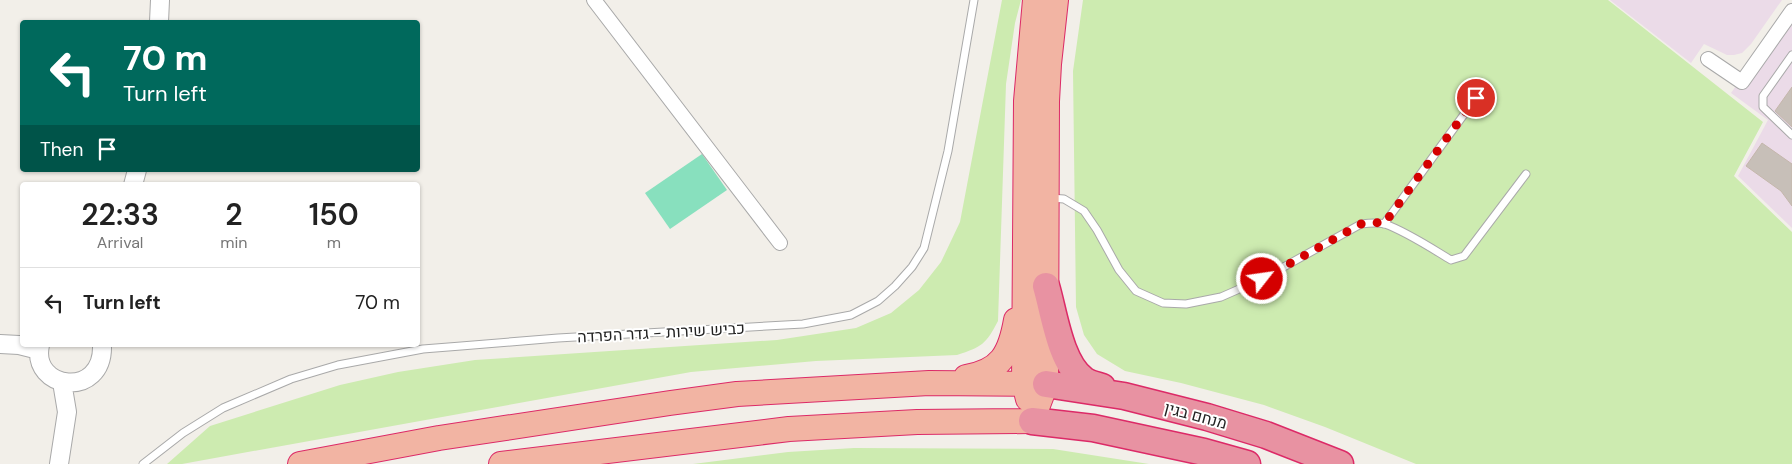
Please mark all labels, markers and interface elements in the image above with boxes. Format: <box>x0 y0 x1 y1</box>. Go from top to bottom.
text: 70 m <box>123 35 207 81</box>
icon: left <box>40 40 105 105</box>
pin <box>1455 77 1497 119</box>
text: Turn left <box>123 79 207 108</box>
icon: arrive <box>1462 84 1490 112</box>
icon: arrive <box>93 135 121 163</box>
text: Then <box>40 137 83 162</box>
text: 22:33 <box>81 195 159 234</box>
text: 2 <box>225 195 243 234</box>
text: 150 <box>309 195 359 234</box>
text: Arrival <box>97 232 143 253</box>
text: min <box>220 232 248 253</box>
text: m <box>327 232 341 253</box>
position arrow <box>1235 252 1287 304</box>
icon: left <box>40 289 68 317</box>
text: Turn left <box>83 290 161 315</box>
text: 70 m <box>355 290 400 315</box>
street label: כביש שירות - גדר הפרדה <box>577 318 745 347</box>
street label: מנחם בגין <box>1162 397 1230 434</box>

